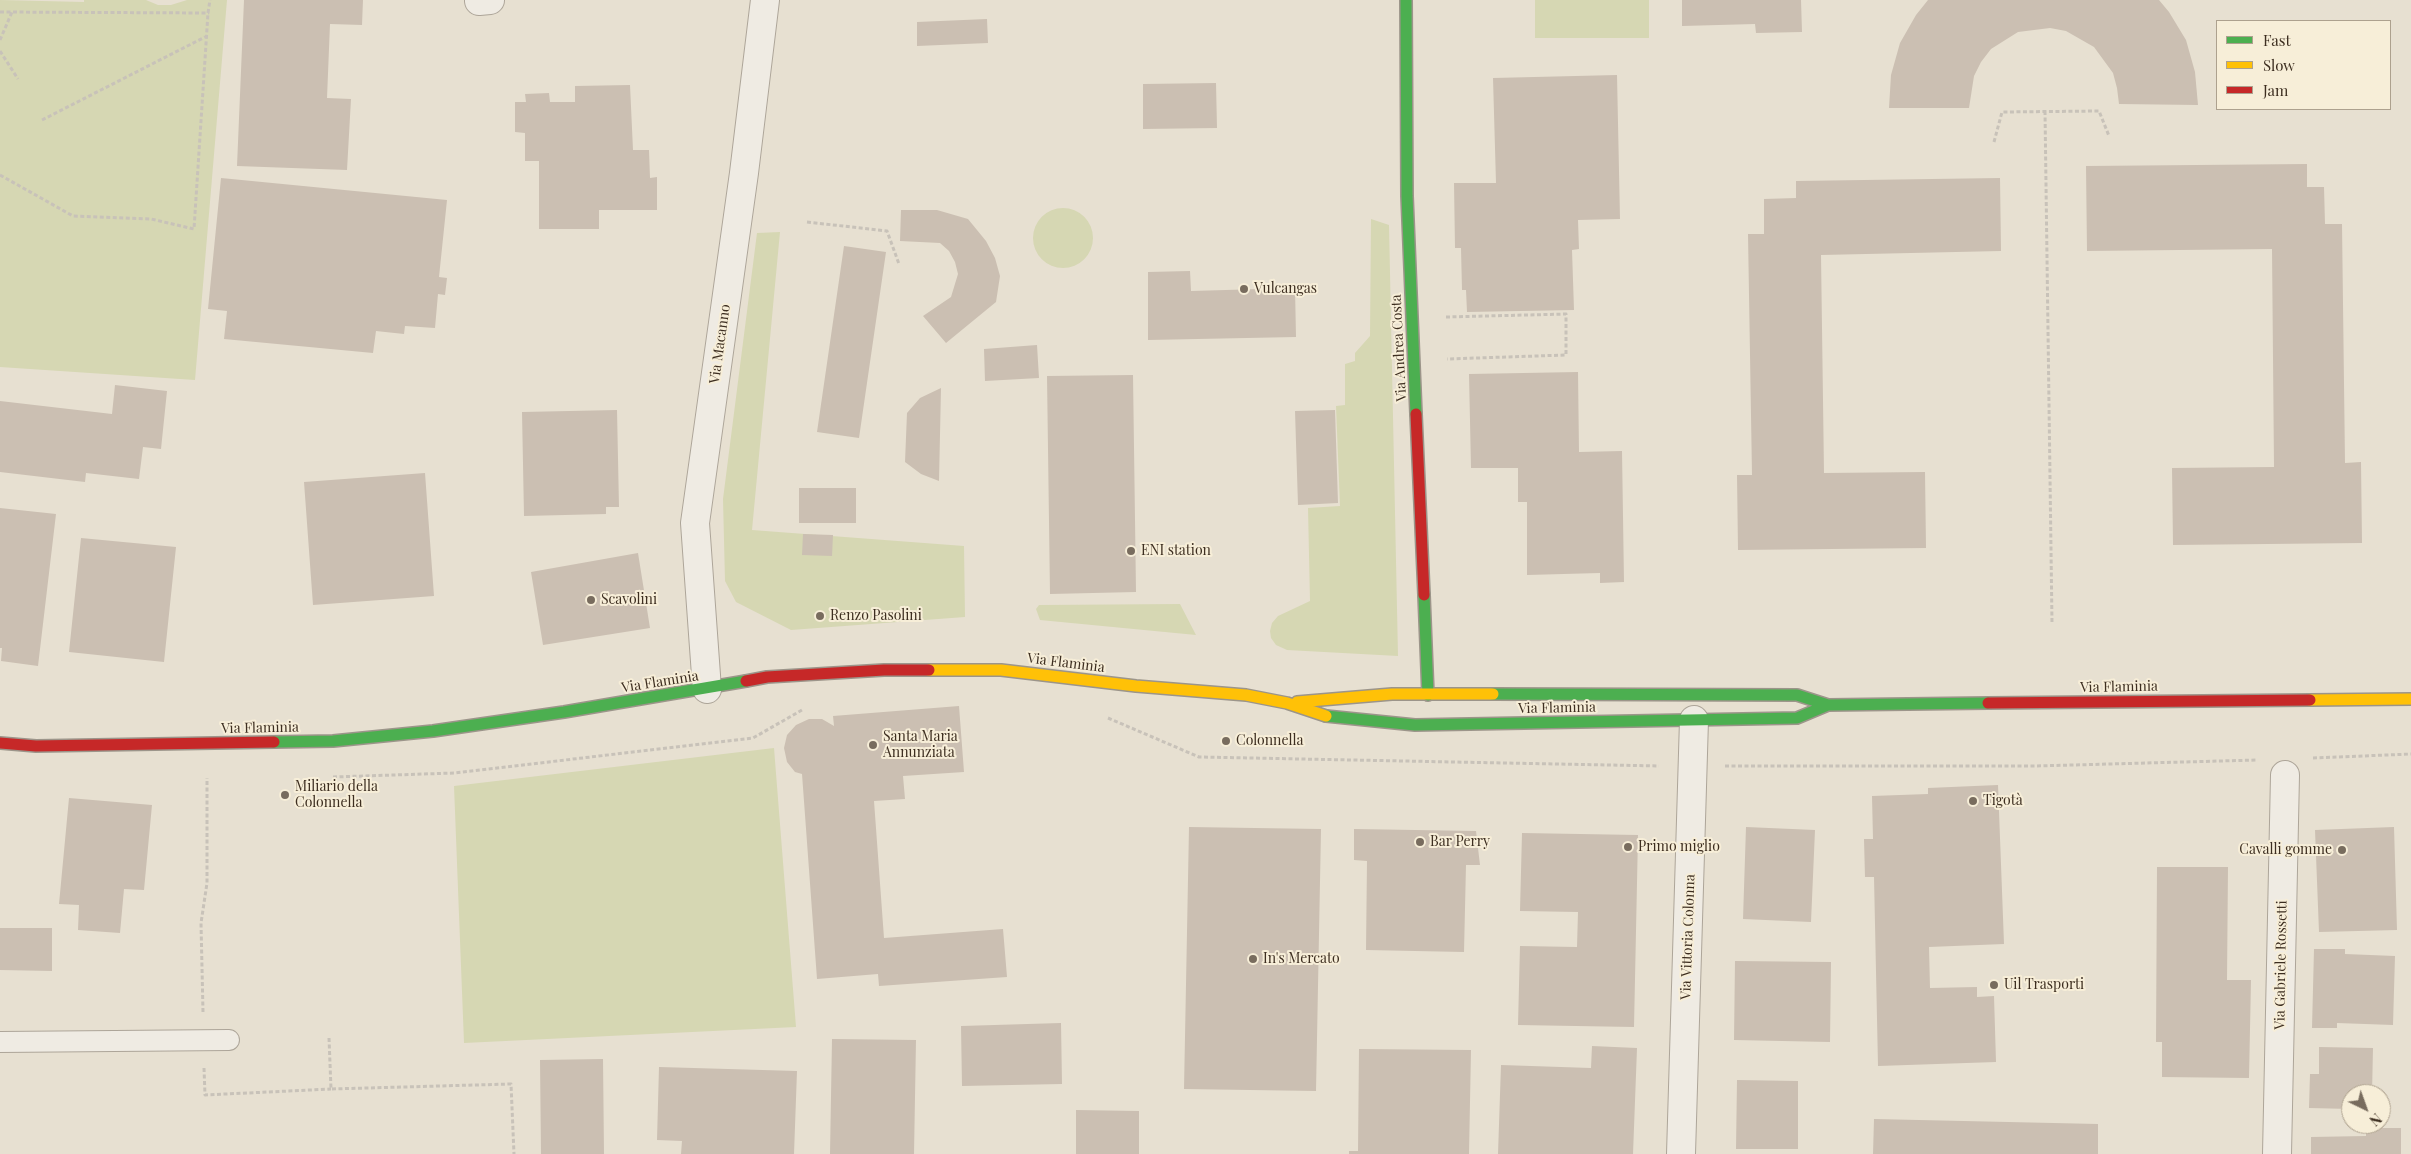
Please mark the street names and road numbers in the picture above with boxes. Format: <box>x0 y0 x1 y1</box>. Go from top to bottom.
street label: Via Andrea Costa <box>1388 294 1410 402</box>
street label: Via Macanno <box>706 303 734 385</box>
street label: Via Flaminia <box>1026 650 1106 676</box>
street label: Via Flaminia <box>620 668 700 696</box>
street label: Via Flaminia <box>2080 678 2158 696</box>
street label: Via Flaminia <box>1518 699 1596 717</box>
street label: Via Flaminia <box>221 719 299 737</box>
street label: Via Vittoria Colonna <box>1677 874 1699 1000</box>
street label: Via Gabriele Rossetti <box>2271 900 2291 1030</box>

